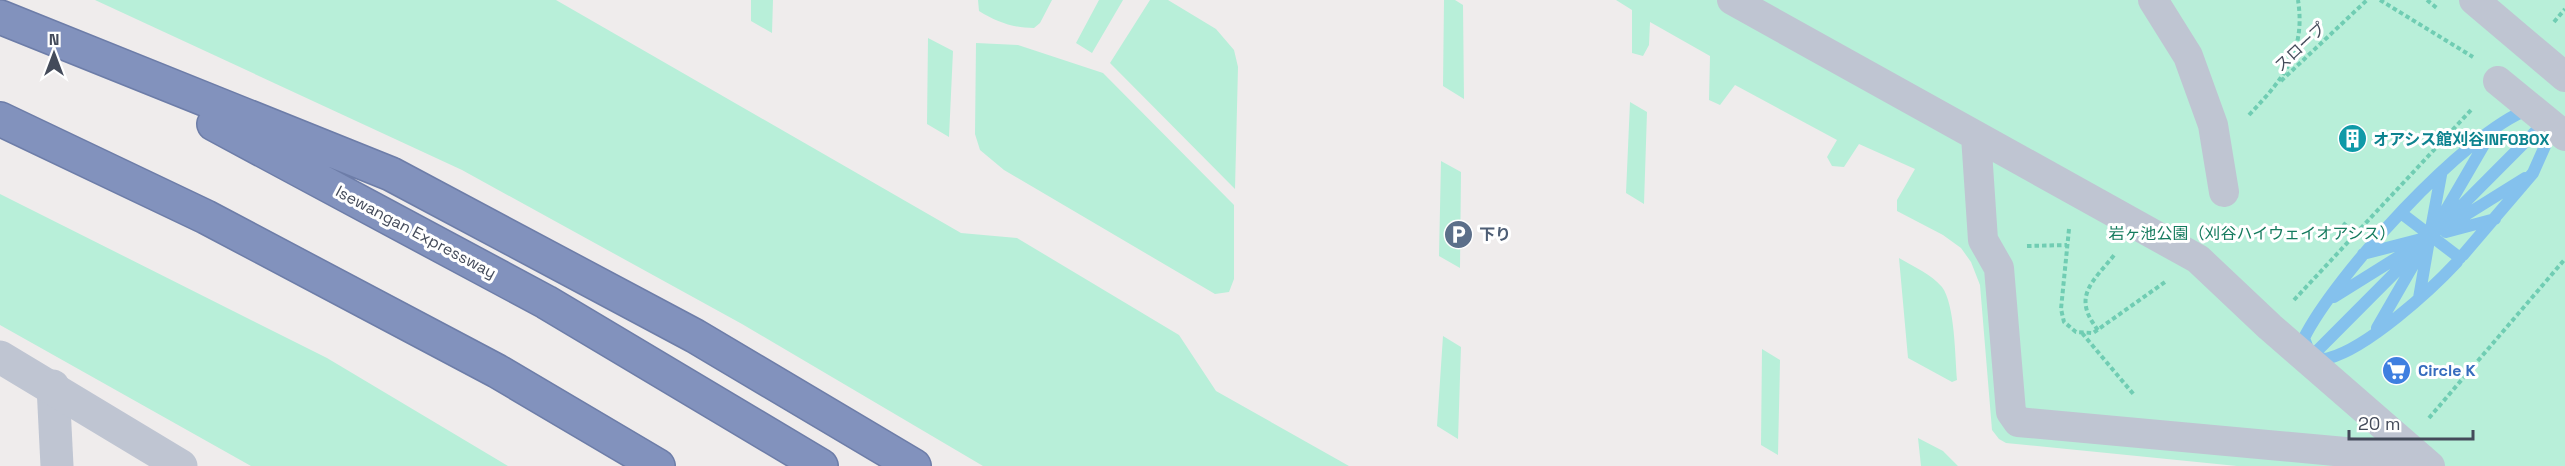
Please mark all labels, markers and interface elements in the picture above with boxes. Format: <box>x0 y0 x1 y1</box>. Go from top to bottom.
street label: スロープ <box>2270 18 2330 76</box>
north arrow <box>24 24 84 84</box>
text: N <box>49 29 59 50</box>
building icon: オアシス館刈谷INFOBOX <box>2336 123 2368 155</box>
place label: オアシス館刈谷INFOBOX <box>2373 129 2550 150</box>
street label: Isewangan Expressway <box>332 181 500 283</box>
parking icon: 下り <box>1442 218 1474 250</box>
park label: 岩ヶ池公園（刈谷ハイウェイオアシス） <box>2108 223 2396 244</box>
place label: 下り <box>1479 224 1511 245</box>
supermarket icon: Circle K <box>2381 354 2413 386</box>
place label: Circle K <box>2418 360 2476 381</box>
scale bar <box>2349 403 2474 441</box>
text: 20 m <box>2358 412 2401 435</box>

